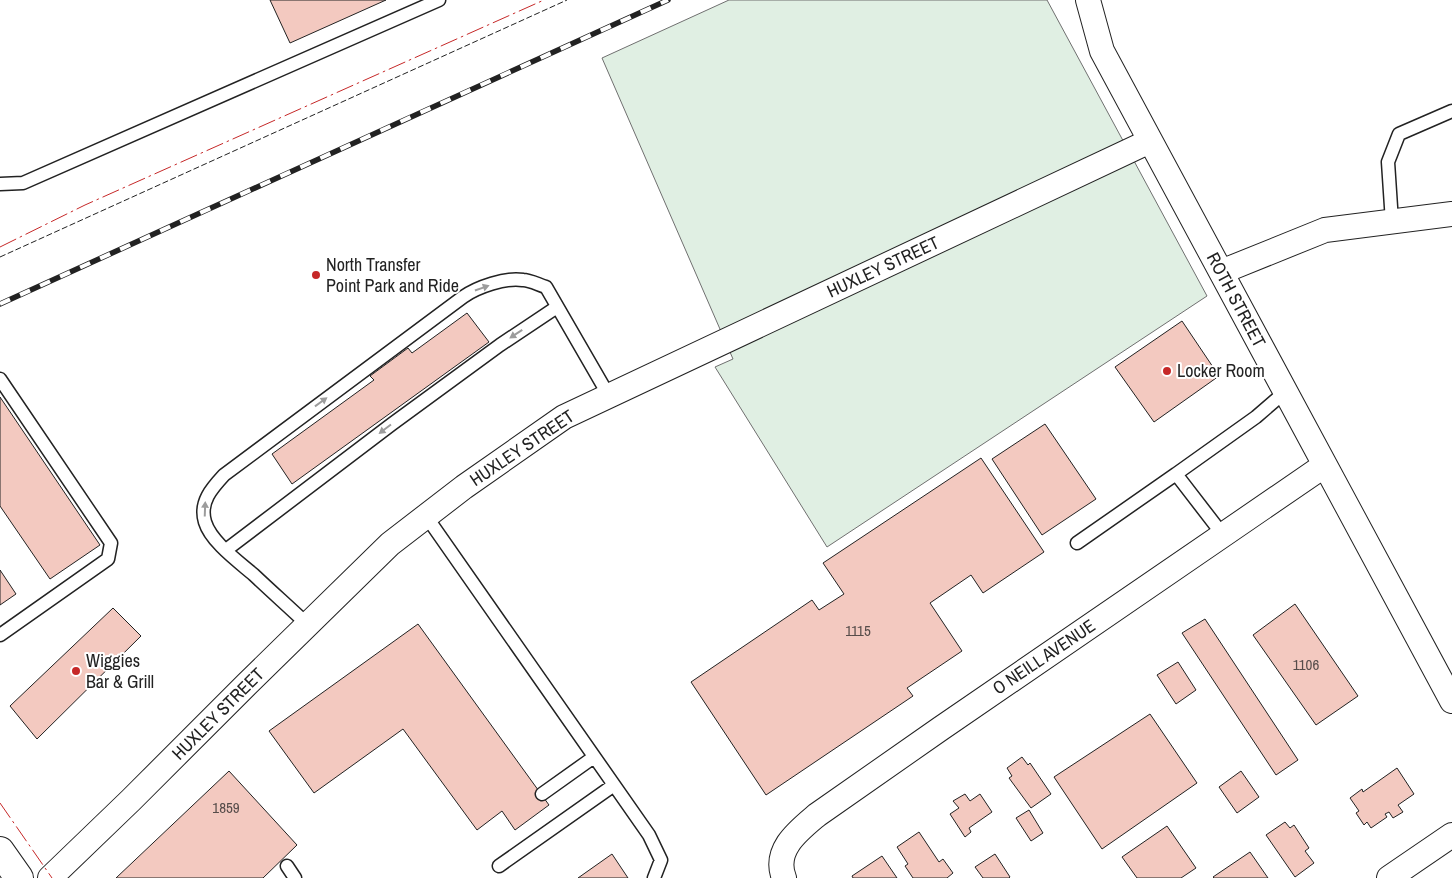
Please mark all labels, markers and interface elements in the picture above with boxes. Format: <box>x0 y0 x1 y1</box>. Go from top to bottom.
street label: HUXLEY STREET <box>823 230 943 303</box>
street label: ROTH STREET <box>1201 248 1272 352</box>
place label: North Transfer Point Park and Ride <box>326 252 459 298</box>
marker: North Transfer Point Park and Ride <box>310 269 322 281</box>
one-way arrow <box>474 284 489 291</box>
one-way arrow <box>510 329 523 339</box>
place label: Locker Room <box>1177 358 1265 383</box>
marker: Locker Room <box>1161 365 1173 377</box>
one-way arrow <box>314 397 327 408</box>
street label: HUXLEY STREET <box>465 403 579 492</box>
one-way arrow <box>379 424 392 435</box>
one-way arrow <box>201 501 209 517</box>
street label: O NEILL AVENUE <box>987 613 1100 700</box>
house number: 1115 <box>845 620 871 641</box>
place label: Wiggies Bar & Grill <box>86 648 154 694</box>
house number: 1106 <box>1293 654 1319 675</box>
street label: HUXLEY STREET <box>166 662 269 765</box>
marker: Wiggies Bar & Grill <box>70 665 82 677</box>
house number: 1859 <box>212 797 240 818</box>

